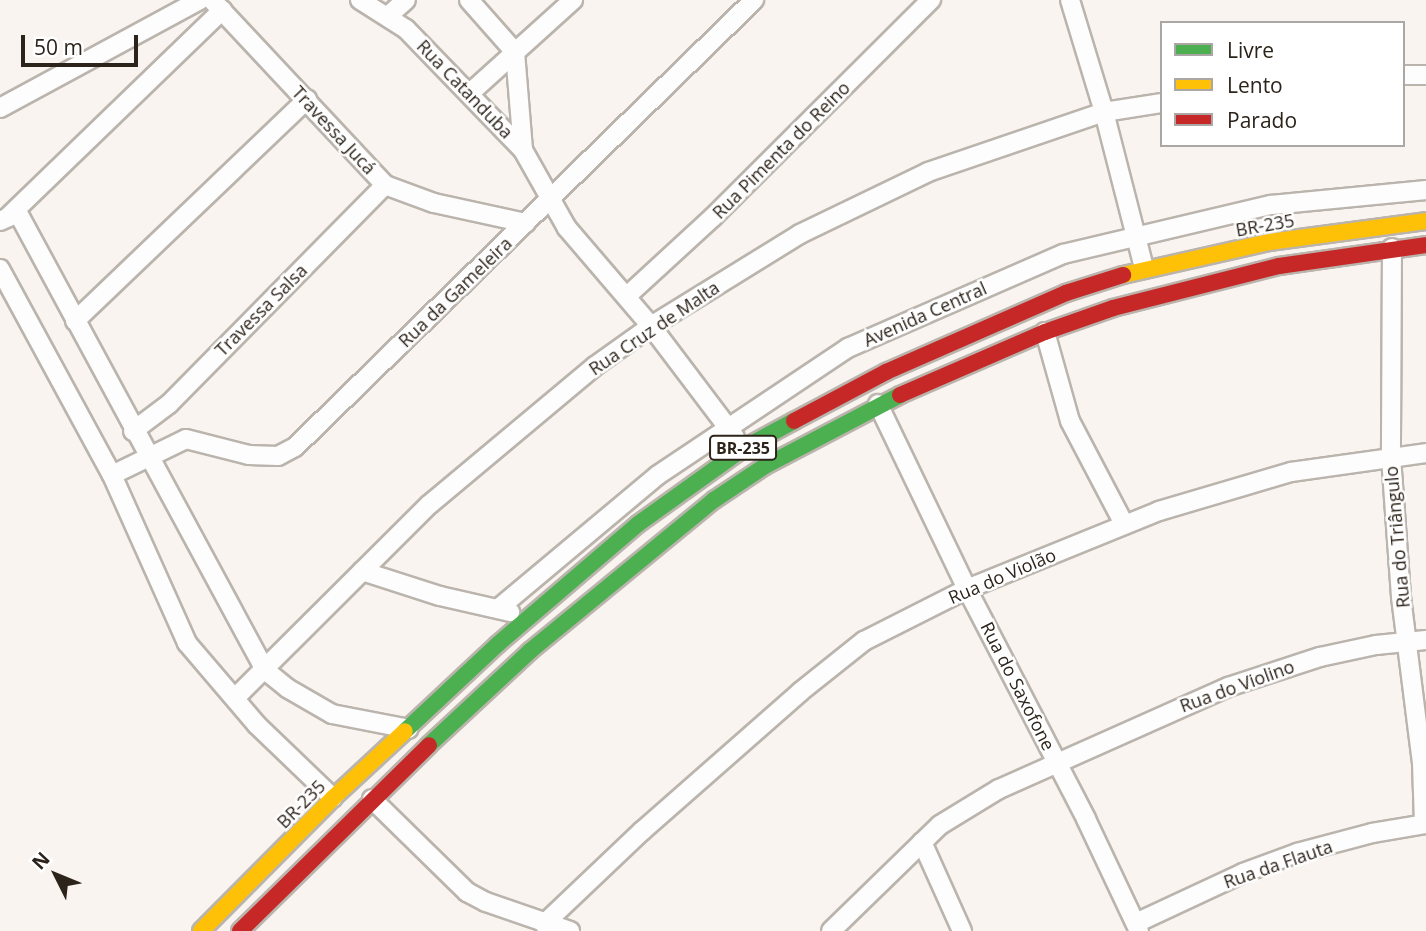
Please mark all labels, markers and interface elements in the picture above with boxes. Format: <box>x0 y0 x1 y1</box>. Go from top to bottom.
scale bar <box>24 21 142 65</box>
legend <box>1160 21 1405 147</box>
text: 50 m <box>34 33 83 61</box>
street label: Rua Catanduba <box>413 35 517 143</box>
text: Livre <box>1227 36 1274 64</box>
text: Lento <box>1227 71 1283 99</box>
street label: Rua Pimenta do Reino <box>708 77 854 223</box>
street label: Travessa Jucá <box>288 81 380 179</box>
text: Parado <box>1227 106 1297 134</box>
street label: BR-235 <box>1234 209 1296 241</box>
street label: Rua da Gameleira <box>394 233 516 351</box>
street label: Travessa Salsa <box>211 260 311 360</box>
street label: Rua Cruz de Malta <box>585 276 723 380</box>
street label: Avenida Central <box>860 277 990 351</box>
road number: BR-235 <box>708 436 778 461</box>
street label: Rua do Triângulo <box>1380 465 1414 609</box>
street label: Rua do Violão <box>945 544 1059 608</box>
street label: Rua do Saxofone <box>976 618 1060 754</box>
street label: Rua do Violino <box>1177 655 1297 717</box>
street label: BR-235 <box>272 775 330 833</box>
street label: Rua da Flauta <box>1221 835 1335 893</box>
north arrow <box>21 840 91 910</box>
text: N <box>26 846 55 875</box>

